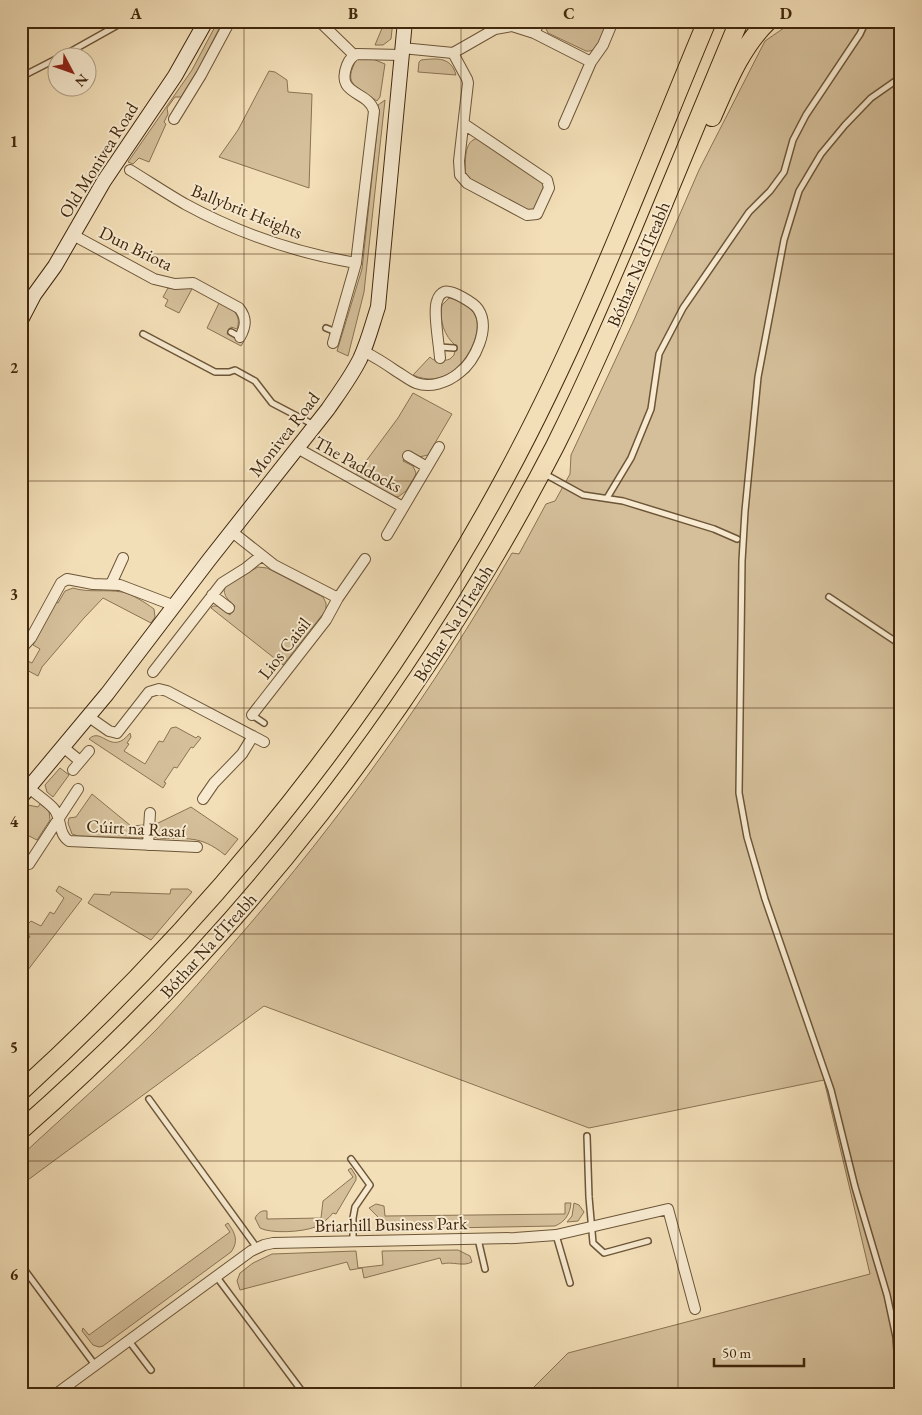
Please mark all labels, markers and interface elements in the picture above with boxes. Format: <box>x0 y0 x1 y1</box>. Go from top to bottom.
text: A <box>129 3 142 24</box>
text: B <box>348 3 358 24</box>
text: C <box>563 3 575 24</box>
text: D <box>780 3 792 24</box>
north arrow <box>48 48 98 98</box>
text: N <box>71 70 92 91</box>
street label: Old Monivea Road <box>53 97 143 222</box>
text: 1 <box>10 131 18 152</box>
street label: Ballybrit Heights <box>188 178 306 244</box>
street label: Bóthar Na dTreabh <box>601 198 675 330</box>
street label: Dun Briota <box>95 220 177 276</box>
text: 2 <box>10 357 19 378</box>
street label: Monivea Road <box>244 386 325 481</box>
street label: The Paddocks <box>310 430 406 498</box>
street label: Bóthar Na dTreabh <box>408 560 498 686</box>
text: 3 <box>10 584 18 605</box>
street label: Lios Caisil <box>253 612 315 684</box>
text: 4 <box>10 811 19 832</box>
street label: Cúirt na Rasaí <box>86 814 187 842</box>
street label: Bóthar Na dTreabh <box>155 887 261 1003</box>
text: 5 <box>10 1037 18 1058</box>
street label: Briarhill Business Park <box>314 1211 468 1237</box>
text: 6 <box>10 1264 19 1285</box>
scale bar <box>714 1335 804 1367</box>
text: 50 m <box>722 1343 751 1362</box>

